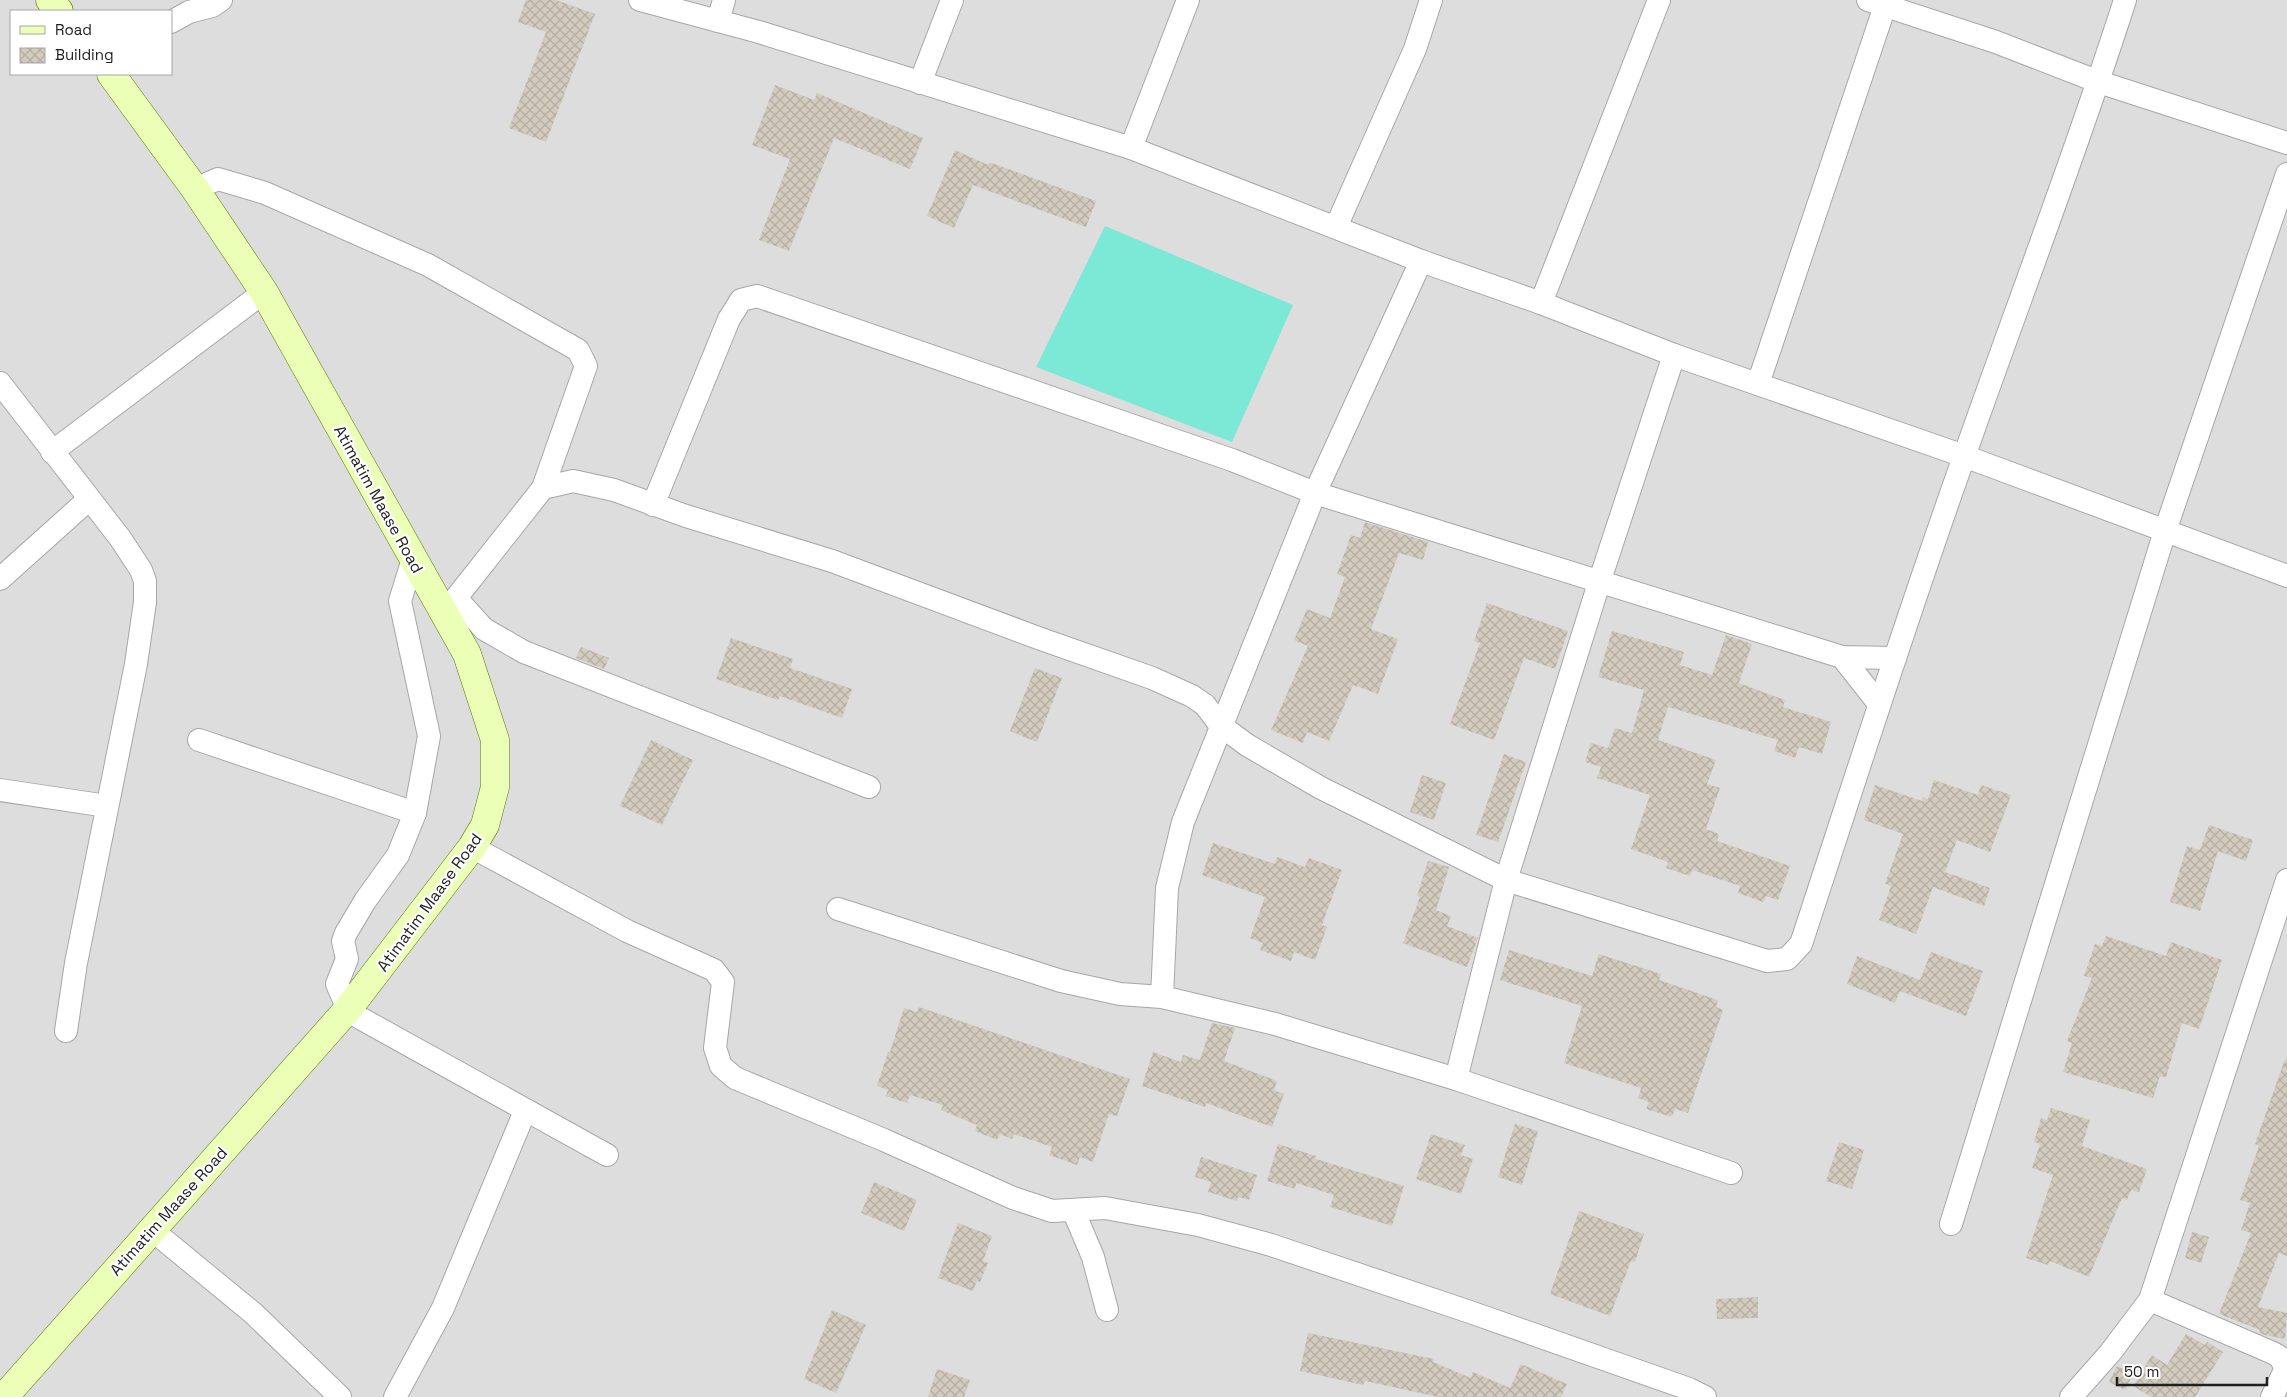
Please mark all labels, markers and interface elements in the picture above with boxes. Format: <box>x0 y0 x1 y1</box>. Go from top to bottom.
legend <box>10 10 172 75</box>
text: Road <box>55 20 92 39</box>
text: Building <box>55 45 114 64</box>
street label: Atimatim Maase Road <box>329 421 428 577</box>
street label: Atimatim Maase Road <box>372 829 487 976</box>
street label: Atimatim Maase Road <box>105 1143 232 1280</box>
scale bar <box>2117 1354 2267 1386</box>
text: 50 m <box>2124 1362 2159 1381</box>

